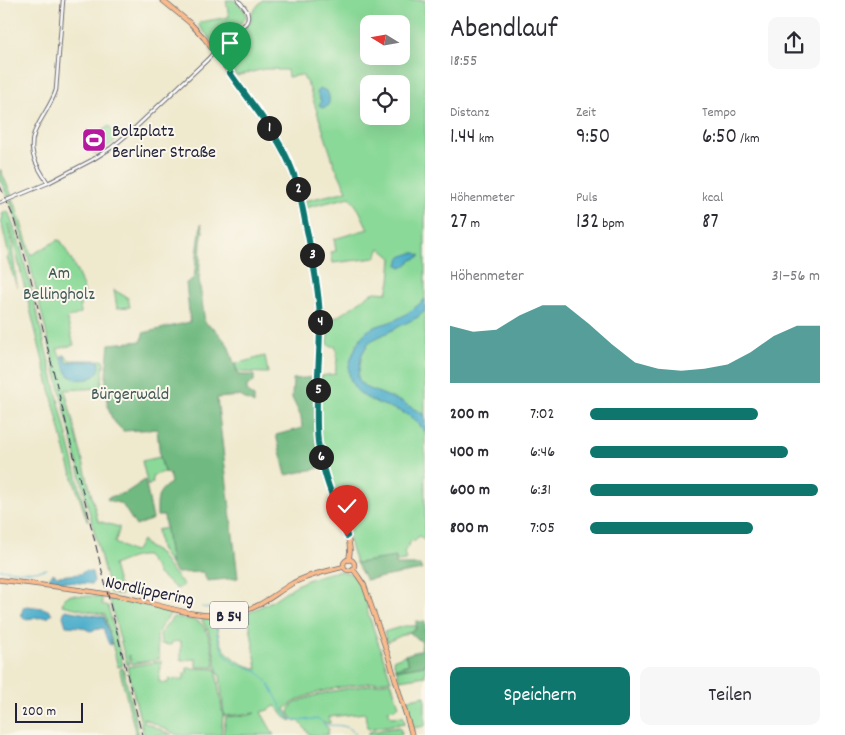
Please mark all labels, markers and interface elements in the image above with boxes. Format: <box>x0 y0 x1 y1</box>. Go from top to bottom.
text: Abendlauf <box>450 11 558 51</box>
north arrow <box>360 15 410 65</box>
map controls <box>360 15 410 125</box>
button: share <box>768 17 820 69</box>
pin <box>209 22 251 73</box>
icon: arrive <box>216 29 244 57</box>
text: 18:55 <box>450 50 477 73</box>
button: locate <box>360 75 410 125</box>
text: Distanz <box>450 103 489 123</box>
text: Zeit <box>576 103 596 123</box>
text: Tempo <box>702 103 736 123</box>
pin: 1 <box>256 116 282 140</box>
text: 1 <box>268 118 271 138</box>
place label: Bolzplatz Berliner Straße <box>112 120 216 166</box>
text: 1.44 <box>450 123 476 153</box>
text: 9:50 <box>576 123 610 153</box>
text: 6:50 <box>702 123 737 153</box>
sports icon: Bolzplatz Berliner Straße <box>81 127 107 153</box>
text: km <box>476 129 494 149</box>
text: /km <box>737 129 760 149</box>
pin: 2 <box>286 176 310 202</box>
text: 2 <box>295 179 302 199</box>
text: Höhenmeter <box>450 188 515 208</box>
text: Puls <box>576 188 598 208</box>
text: kcal <box>702 188 723 208</box>
text: 27 <box>450 208 467 238</box>
text: 132 <box>576 208 599 238</box>
text: 87 <box>702 208 718 238</box>
text: m <box>467 214 480 234</box>
text: bpm <box>599 214 624 234</box>
pin: 3 <box>300 242 324 268</box>
text: 3 <box>309 245 316 265</box>
park label: Am Bellingholz <box>23 262 95 308</box>
text: Höhenmeter <box>450 265 524 288</box>
text: 31–56 m <box>772 265 820 288</box>
pin: 4 <box>308 310 332 334</box>
text: 4 <box>318 312 323 332</box>
pin: 5 <box>306 378 330 402</box>
text: 5 <box>315 380 322 400</box>
park label: Bürgerwald <box>91 383 169 408</box>
text: 200 m <box>450 403 489 426</box>
text: 7:02 <box>530 403 555 426</box>
text: 400 m <box>450 441 489 464</box>
text: 6:46 <box>530 441 555 464</box>
pin: 6 <box>308 444 334 470</box>
text: 6 <box>318 447 325 467</box>
text: 600 m <box>450 479 490 502</box>
text: 6:31 <box>530 479 551 502</box>
pin <box>326 485 368 536</box>
icon: check <box>333 492 361 520</box>
text: 800 m <box>450 517 489 540</box>
text: 7:05 <box>530 517 555 540</box>
street label: Nordlippering <box>103 571 196 614</box>
road number: B 54 <box>210 602 248 628</box>
button: Speichern <box>450 667 630 725</box>
button: Teilen <box>640 667 820 725</box>
scale bar <box>15 700 82 723</box>
text: 200 m <box>22 702 56 722</box>

